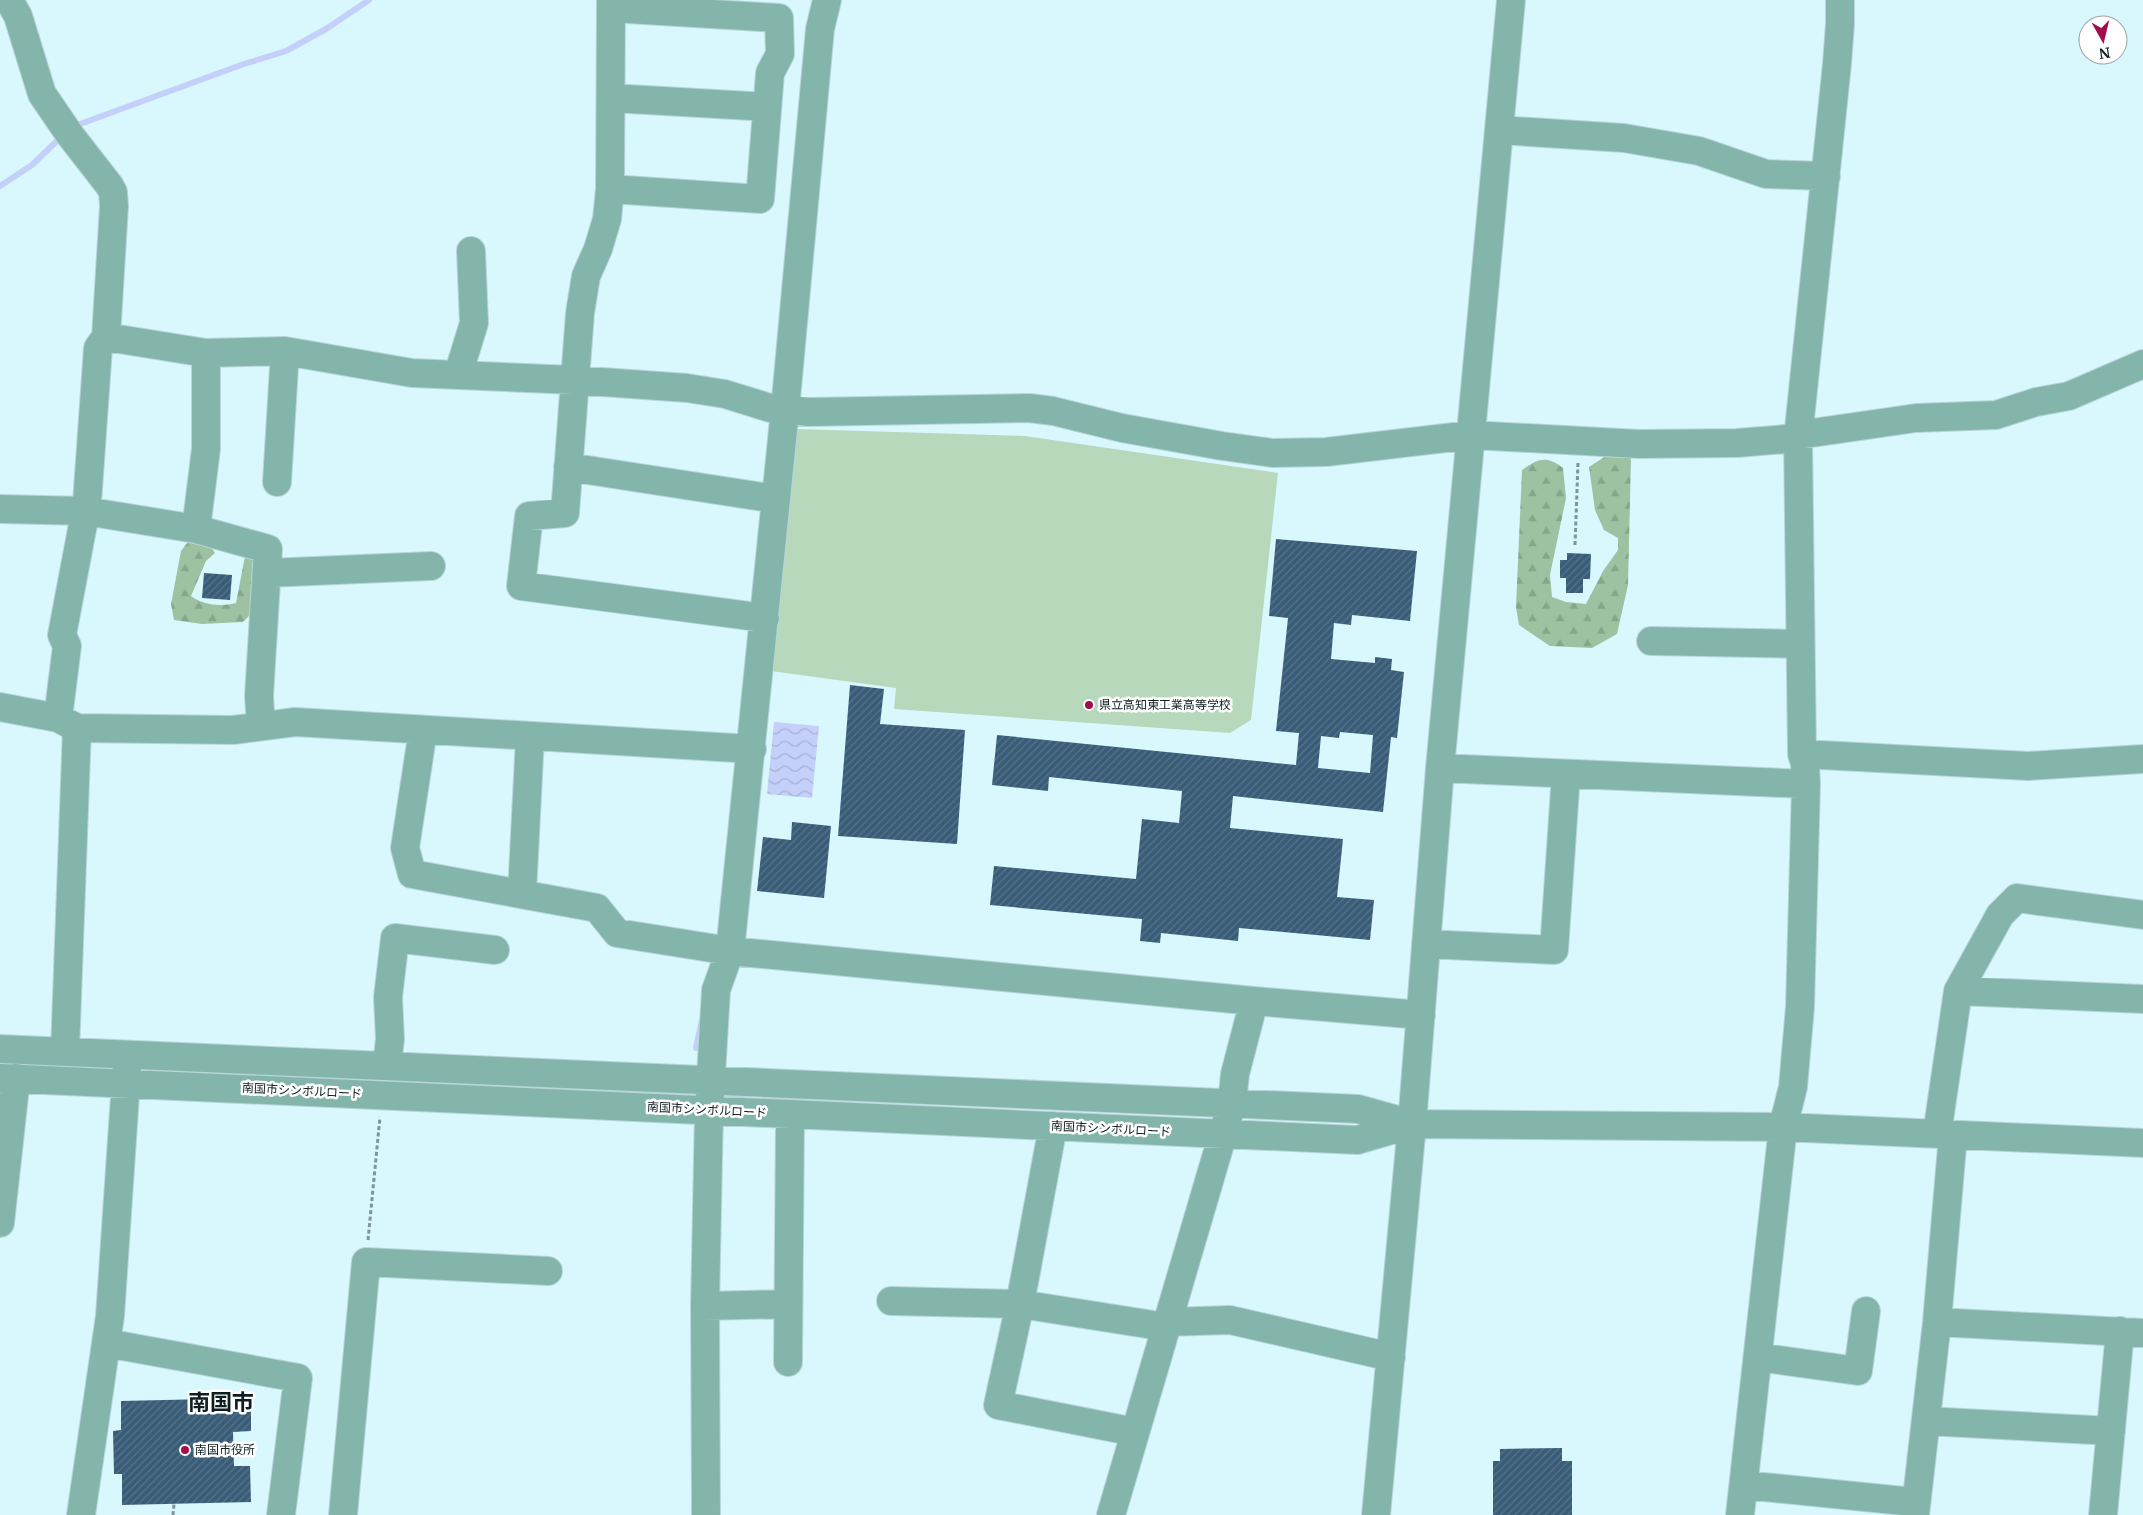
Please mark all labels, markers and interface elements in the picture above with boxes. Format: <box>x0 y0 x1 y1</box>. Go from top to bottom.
north arrow <box>2078 15 2128 65</box>
text: N <box>2098 43 2112 63</box>
place label: 県立高知東工業高等学校 <box>1099 697 1231 712</box>
marker: 県立高知東工業高等学校 <box>1083 699 1095 711</box>
street label: 南国市シンボルロード <box>242 1080 362 1101</box>
street label: 南国市シンボルロード <box>647 1099 767 1120</box>
street label: 南国市シンボルロード <box>1051 1118 1171 1139</box>
district label: 南国市 <box>188 1388 254 1416</box>
place label: 南国市役所 <box>195 1442 255 1457</box>
marker: 南国市役所 <box>179 1444 191 1456</box>

